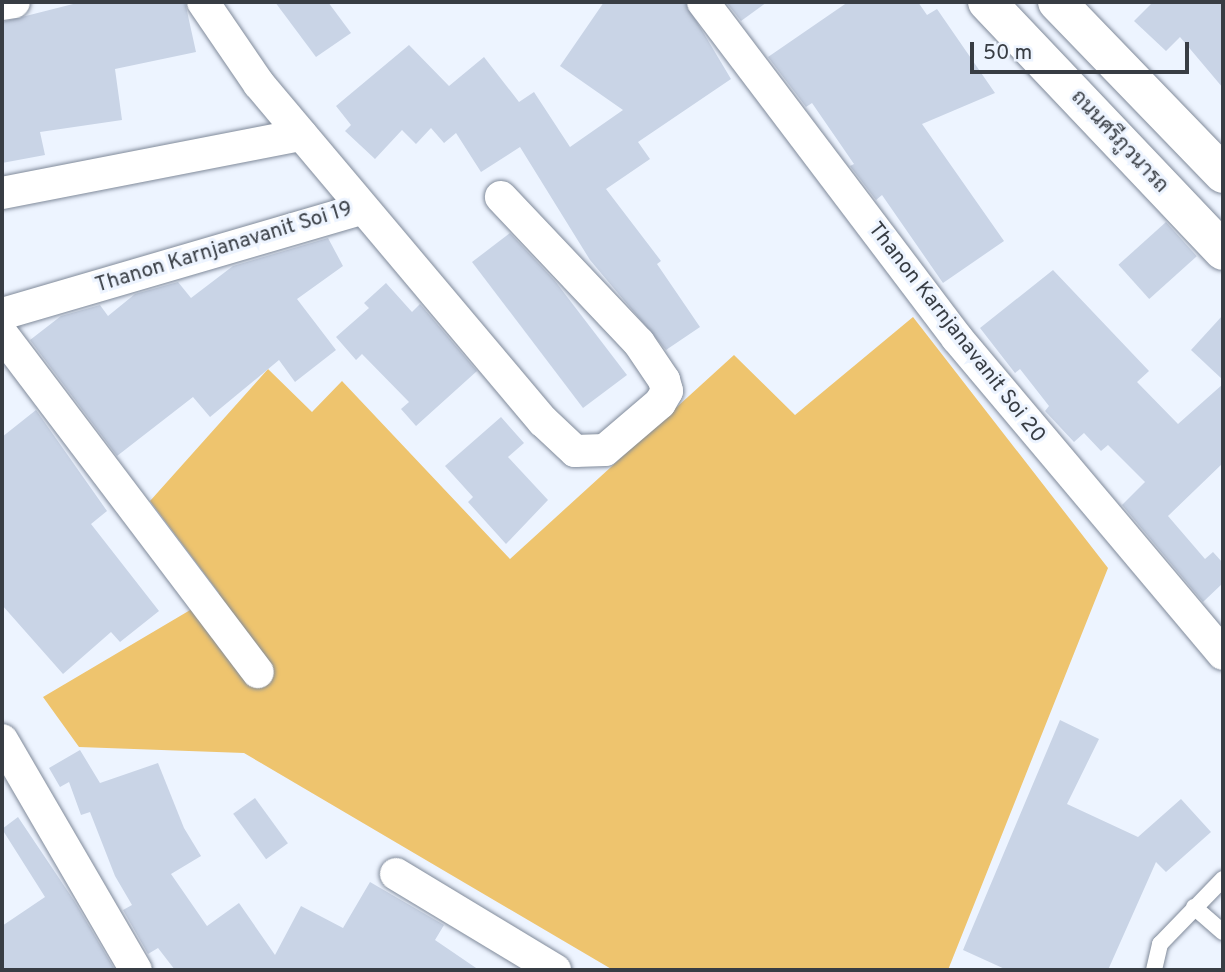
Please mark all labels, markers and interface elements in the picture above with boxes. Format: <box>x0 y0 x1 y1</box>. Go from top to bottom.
scale bar <box>973 28 1192 72</box>
text: 50 m <box>983 40 1032 67</box>
street label: ถนนศรีภูวนารถ <box>1065 85 1173 199</box>
street label: Thanon Karnjanavanit Soi 19 <box>93 197 355 299</box>
street label: Thanon Karnjanavanit Soi 20 <box>862 218 1050 448</box>

